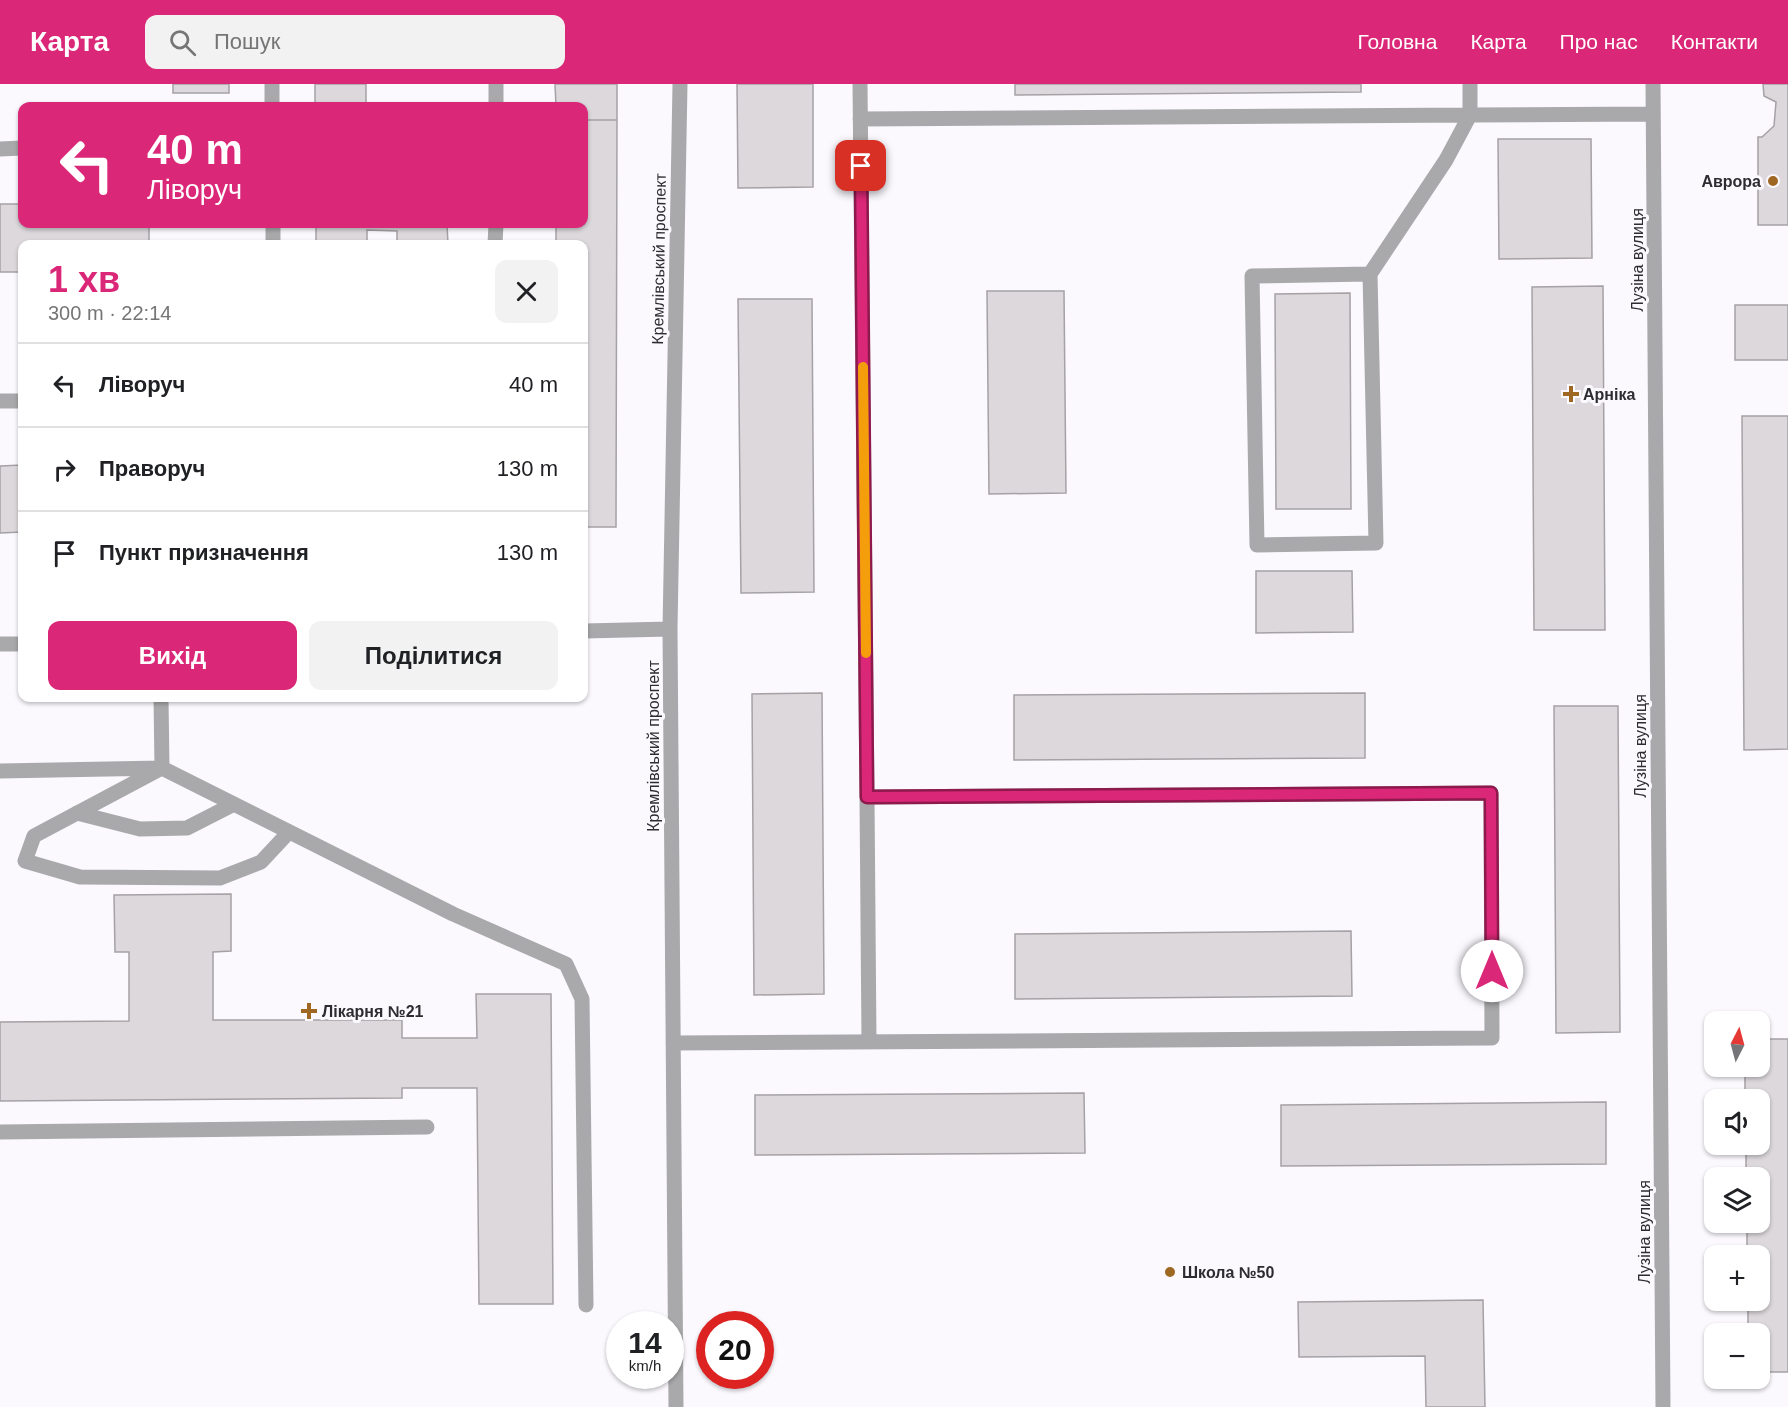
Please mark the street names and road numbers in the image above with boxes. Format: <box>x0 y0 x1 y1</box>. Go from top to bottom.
street label: Кремлівський проспект <box>649 172 669 345</box>
street label: Лузіна вулиця <box>1629 208 1646 312</box>
street label: Кремлівський проспект <box>645 660 662 832</box>
street label: Лузіна вулиця <box>1632 694 1649 798</box>
street label: Лузіна вулиця <box>1636 1180 1653 1284</box>

